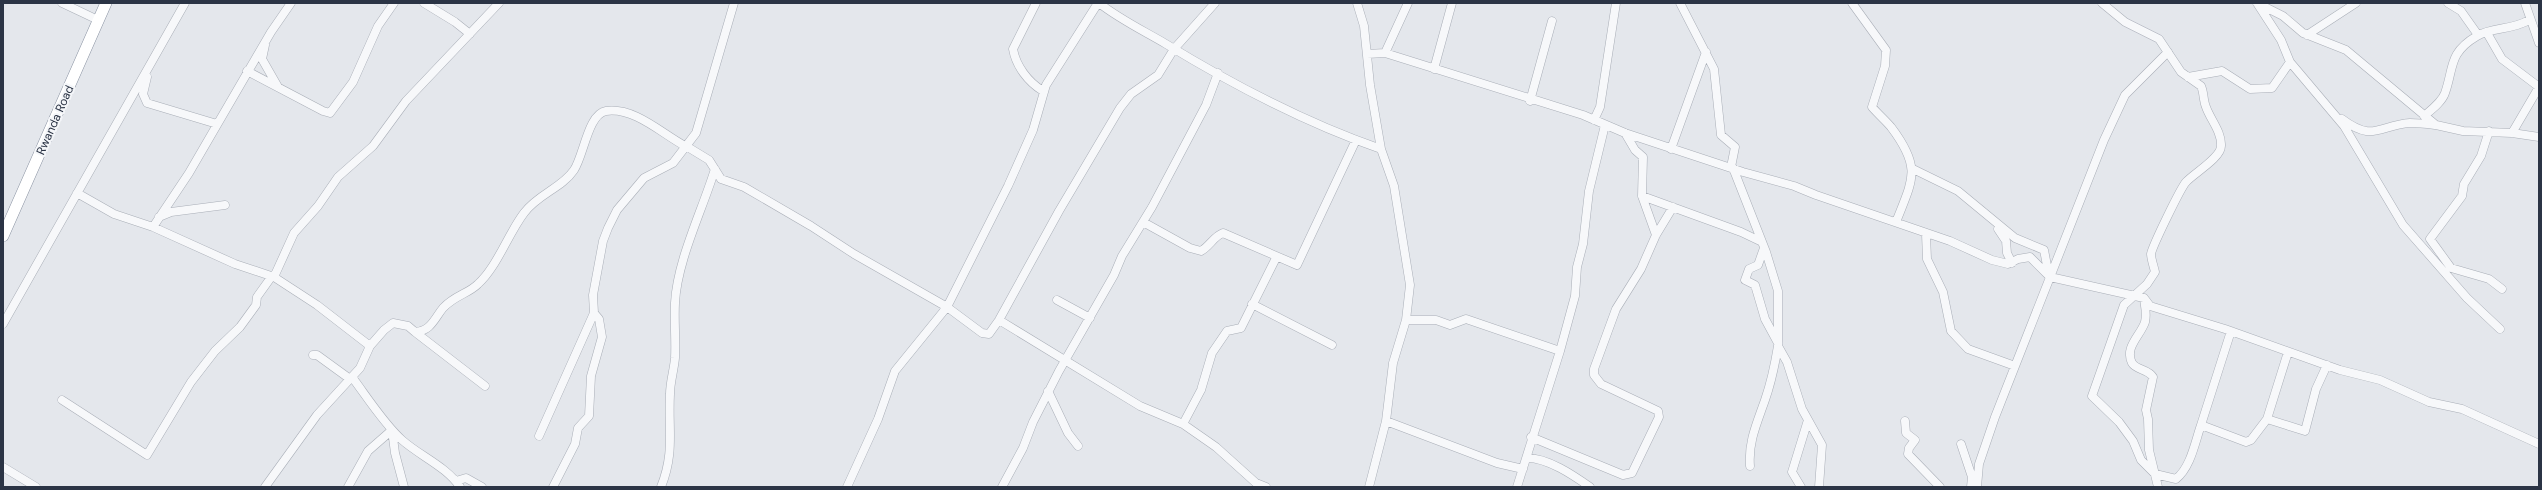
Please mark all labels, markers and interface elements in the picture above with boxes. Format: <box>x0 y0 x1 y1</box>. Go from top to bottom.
street label: Rwanda Road <box>33 83 77 157</box>

